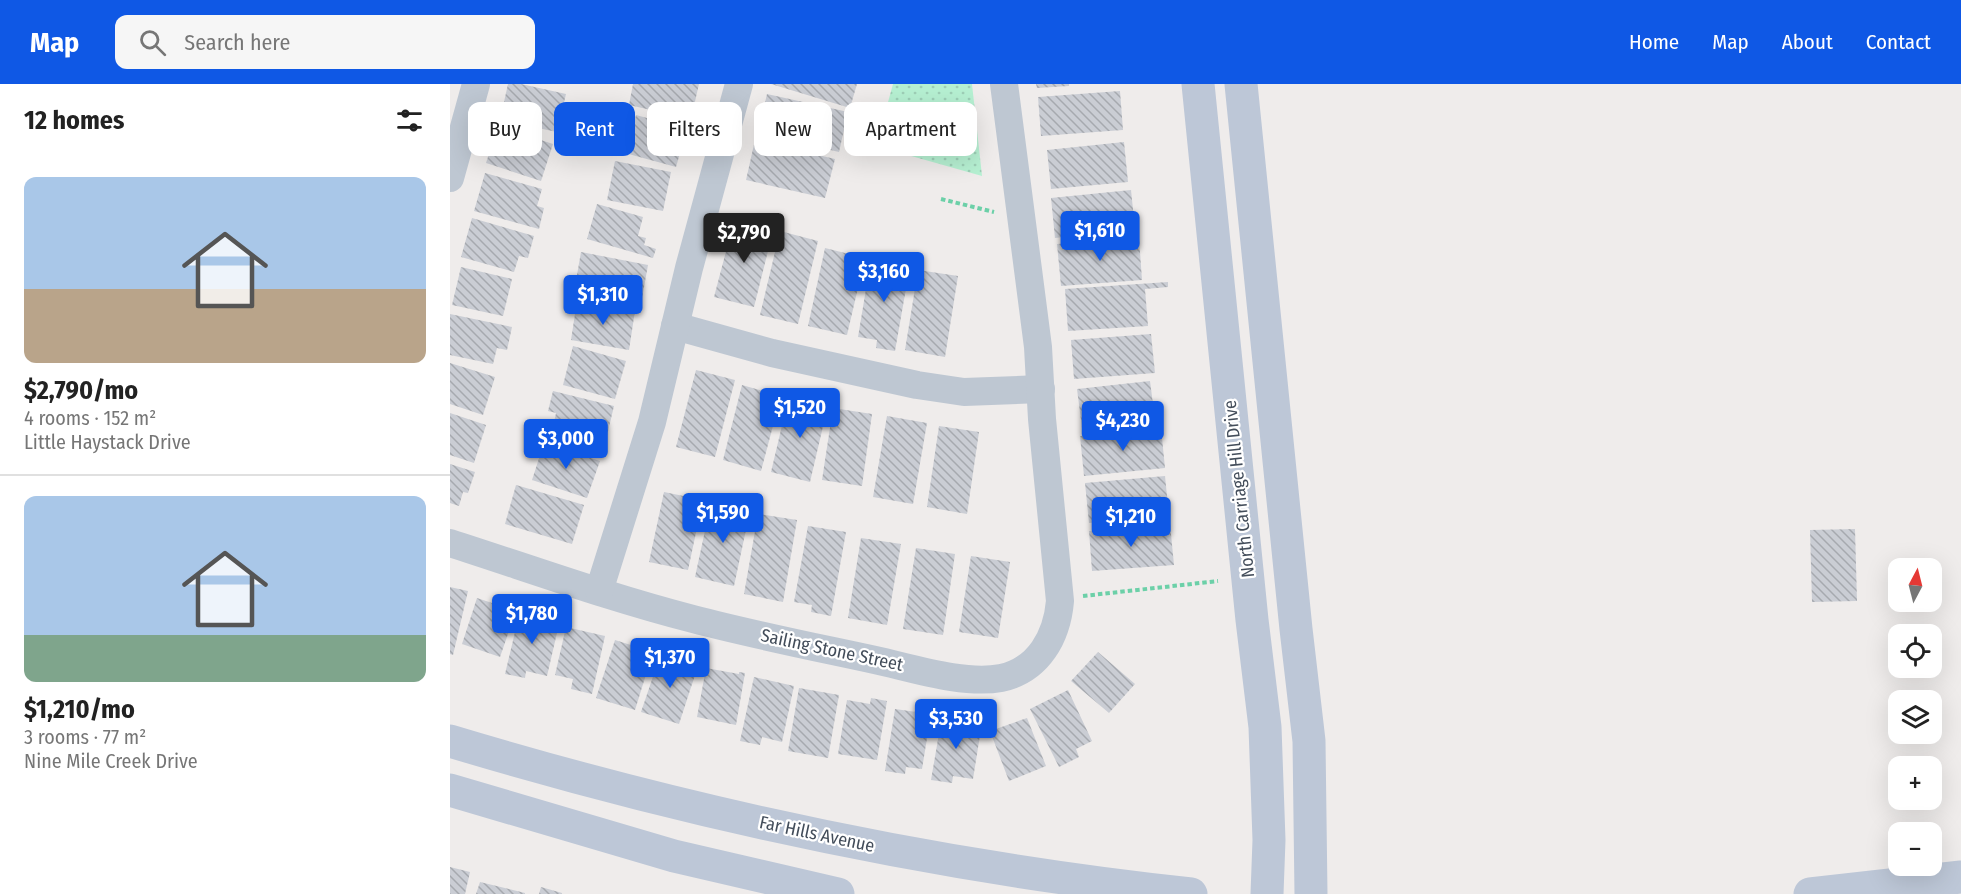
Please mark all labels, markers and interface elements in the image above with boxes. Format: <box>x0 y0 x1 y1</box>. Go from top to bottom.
search box <box>115 15 535 69</box>
text: Map <box>30 26 79 59</box>
icon: search <box>136 26 169 59</box>
text: Search here <box>184 29 290 56</box>
text: Home <box>1629 29 1679 55</box>
text: Map <box>1712 29 1749 55</box>
text: About <box>1782 29 1833 55</box>
text: Contact <box>1866 29 1931 55</box>
chip: Buy <box>468 102 542 156</box>
chip: Rent <box>554 102 635 156</box>
chip: Filters <box>647 102 742 156</box>
chip: New <box>754 102 832 156</box>
chip: Apartment <box>844 102 977 156</box>
icon: filters <box>393 104 426 137</box>
text: 12 homes <box>24 105 124 136</box>
pin: $1,610 <box>1051 211 1149 262</box>
pin: $2,790 <box>695 213 793 264</box>
icon: home <box>171 216 279 324</box>
text: $1,610 <box>1075 218 1125 242</box>
text: $2,790 <box>717 220 771 244</box>
pin: $3,160 <box>835 252 933 303</box>
text: $3,160 <box>858 259 910 283</box>
pin: $1,310 <box>554 275 652 326</box>
text: $1,310 <box>578 282 628 306</box>
text: $2,790/mo <box>24 375 138 406</box>
pin: $1,520 <box>751 388 849 439</box>
text: $1,520 <box>774 395 826 419</box>
street label: North Carriage Hill Drive <box>1219 399 1259 579</box>
pin: $4,230 <box>1074 401 1172 452</box>
text: 4 rooms · 152 m² <box>24 406 156 430</box>
text: $4,230 <box>1096 408 1150 432</box>
pin: $3,000 <box>517 419 615 470</box>
text: $3,000 <box>538 426 594 450</box>
text: Little Haystack Drive <box>24 430 191 454</box>
pin: $1,590 <box>674 493 772 544</box>
pin: $1,210 <box>1082 497 1180 548</box>
text: $1,590 <box>696 500 750 524</box>
text: $1,210 <box>1106 504 1156 528</box>
icon: home <box>171 535 279 643</box>
north arrow <box>1888 558 1942 612</box>
map controls <box>1888 558 1942 876</box>
pin: $1,780 <box>483 594 581 645</box>
text: $1,780 <box>506 601 558 625</box>
street label: Sailing Stone Street <box>759 624 905 676</box>
button: locate <box>1888 624 1942 678</box>
pin: $1,370 <box>621 638 719 689</box>
text: $1,370 <box>644 645 696 669</box>
button: layers <box>1888 690 1942 744</box>
text: $1,210/mo <box>24 694 135 725</box>
pin: $3,530 <box>907 699 1005 750</box>
text: $3,530 <box>929 706 983 730</box>
text: 3 rooms · 77 m² <box>24 725 146 749</box>
text: Nine Mile Creek Drive <box>24 749 198 773</box>
button: + <box>1888 756 1942 810</box>
street label: Far Hills Avenue <box>757 811 877 857</box>
button: − <box>1888 822 1942 876</box>

